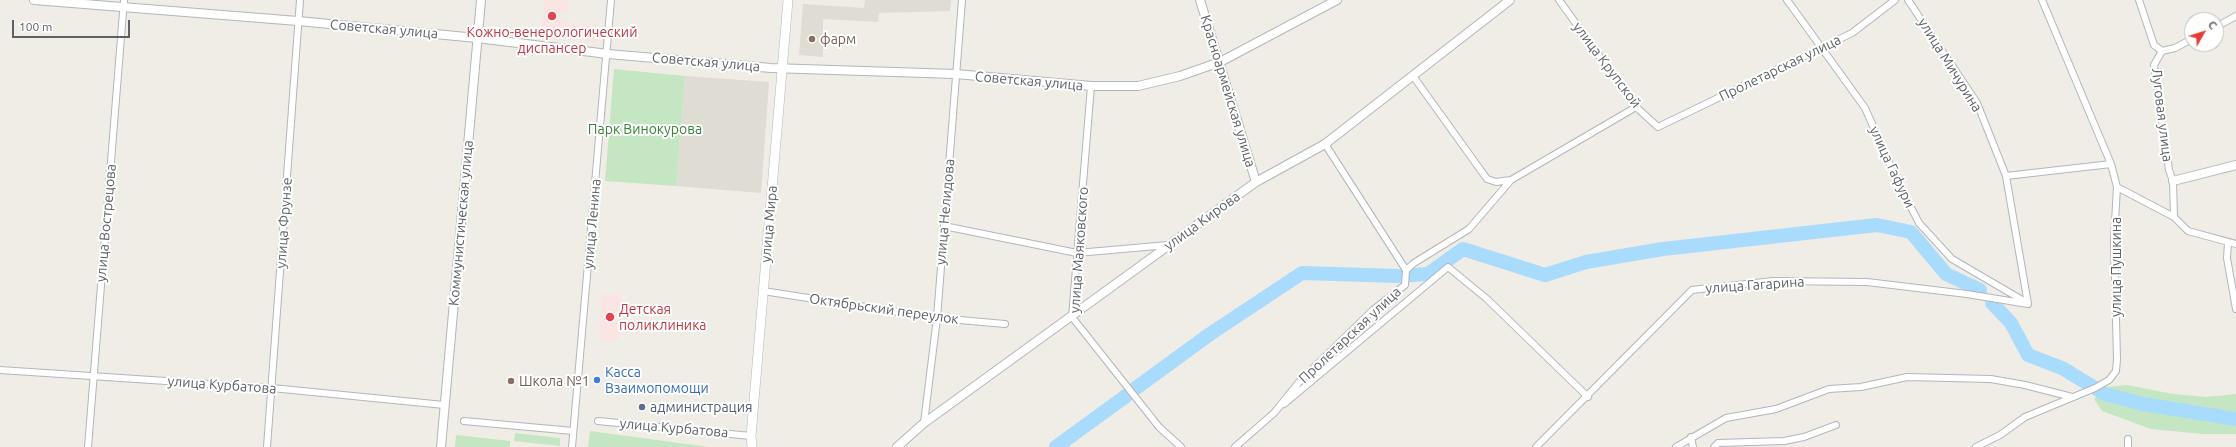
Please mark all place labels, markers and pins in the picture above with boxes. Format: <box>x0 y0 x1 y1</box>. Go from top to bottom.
marker: Кожно-венерологический диспансер <box>546 10 558 22</box>
place label: Кожно-венерологический диспансер <box>467 24 637 56</box>
place label: фарм <box>820 31 856 47</box>
marker: фарм <box>807 34 817 44</box>
place label: Детская поликлиника <box>619 301 707 334</box>
marker: Детская поликлиника <box>604 311 616 323</box>
place label: Касса Взаимопомощи <box>605 364 709 396</box>
place label: Школа №1 <box>519 373 590 389</box>
marker: Касса Взаимопомощи <box>592 375 602 385</box>
marker: Школа №1 <box>506 376 516 386</box>
place label: администрация <box>650 399 753 415</box>
marker: администрация <box>637 402 647 412</box>

